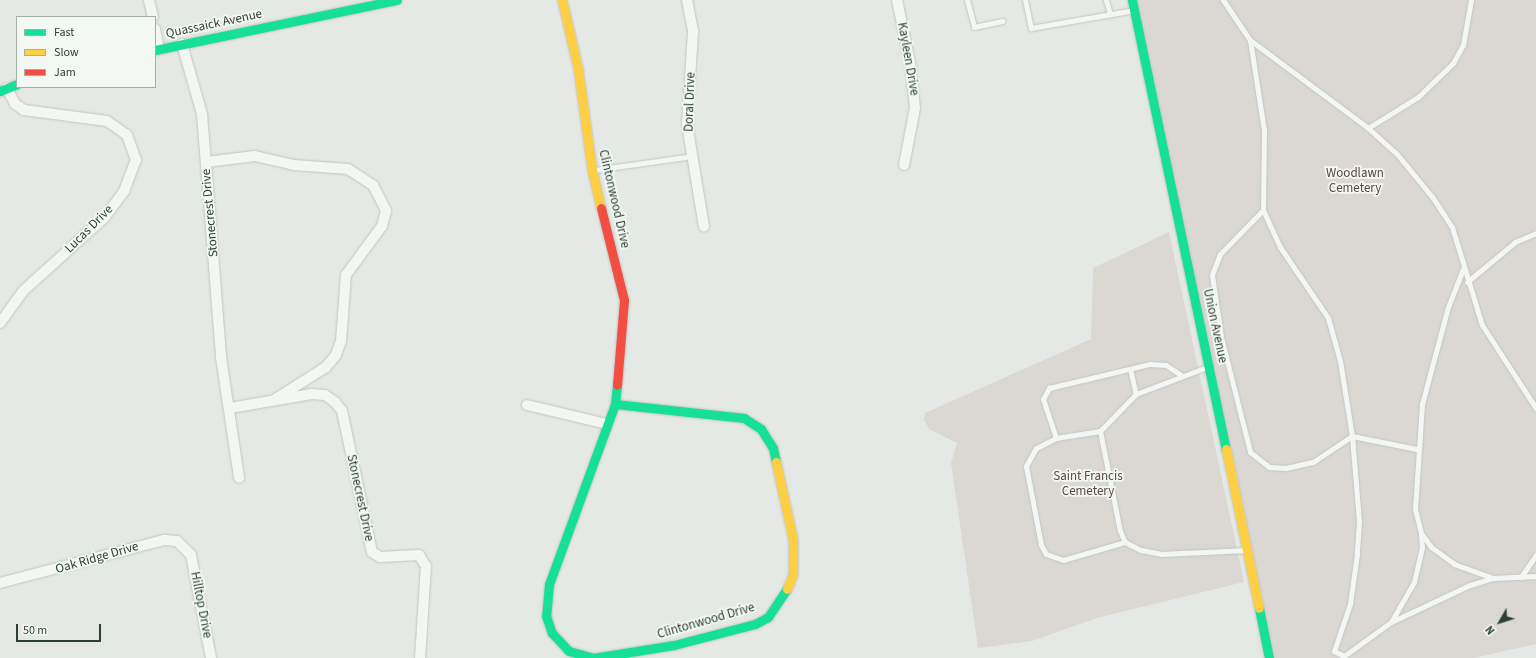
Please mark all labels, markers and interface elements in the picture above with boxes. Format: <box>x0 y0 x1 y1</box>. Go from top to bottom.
street label: Quassaick Avenue <box>164 6 264 42</box>
legend <box>16 16 156 88</box>
street label: Kayleen Drive <box>894 21 922 97</box>
text: Fast <box>54 24 74 41</box>
text: Slow <box>54 44 79 61</box>
text: Jam <box>54 64 76 81</box>
street label: Doral Drive <box>681 72 699 132</box>
street label: Clintonwood Drive <box>595 148 633 250</box>
park label: Woodlawn Cemetery <box>1326 166 1384 197</box>
street label: Stonecrest Drive <box>198 168 222 258</box>
street label: Lucas Drive <box>62 202 116 256</box>
street label: Union Avenue <box>1200 287 1230 365</box>
street label: Stonecrest Drive <box>343 453 377 543</box>
park label: Saint Francis Cemetery <box>1053 469 1123 500</box>
street label: Oak Ridge Drive <box>54 539 140 577</box>
street label: Hilltop Drive <box>187 570 215 640</box>
street label: Clintonwood Drive <box>655 600 757 642</box>
north arrow <box>1480 602 1520 642</box>
scale bar <box>18 616 103 642</box>
text: 50 m <box>23 622 47 639</box>
text: N <box>1482 622 1498 637</box>

